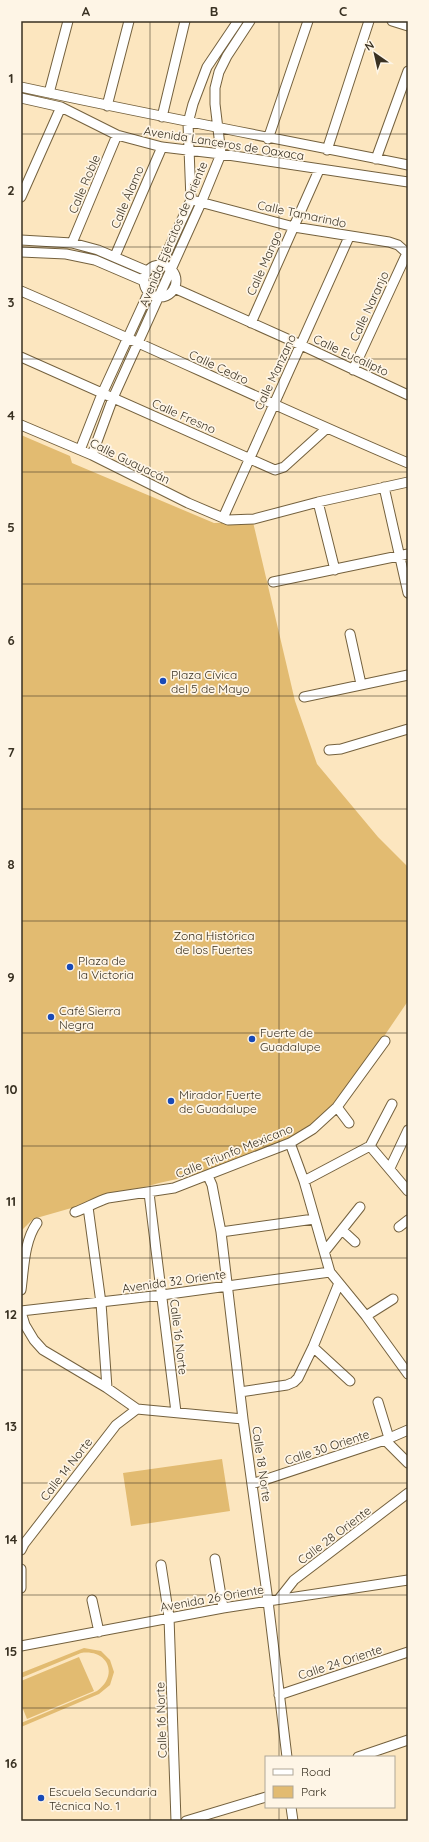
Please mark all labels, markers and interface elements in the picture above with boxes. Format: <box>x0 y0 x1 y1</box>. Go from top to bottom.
text: A <box>82 3 91 19</box>
text: B <box>210 3 218 19</box>
text: C <box>339 3 347 19</box>
north arrow <box>355 34 395 74</box>
text: N <box>362 38 377 54</box>
text: 1 <box>8 70 14 86</box>
street label: Avenida Lanceros de Oaxaca <box>143 123 305 163</box>
street label: Calle Roble <box>65 152 103 216</box>
street label: Avenida Ejércitos de Oriente <box>136 159 210 309</box>
street label: Calle Álamo <box>107 163 147 231</box>
text: 2 <box>7 182 15 198</box>
street label: Calle Tamarindo <box>256 197 348 231</box>
street label: Calle Mango <box>243 228 285 298</box>
street label: Calle Naranjo <box>346 269 392 343</box>
text: 3 <box>8 294 15 310</box>
street label: Calle Eucalipto <box>311 331 391 379</box>
street label: Calle Manzano <box>251 332 299 412</box>
street label: Calle Cedro <box>187 347 251 387</box>
street label: Calle Fresno <box>150 395 218 437</box>
text: 4 <box>7 407 15 423</box>
street label: Calle Guayacán <box>87 435 173 487</box>
text: 5 <box>7 519 15 535</box>
text: 6 <box>7 632 15 648</box>
place label: Plaza Cívica del 5 de Mayo <box>171 667 249 696</box>
marker: Plaza Cívica del 5 de Mayo <box>158 676 168 686</box>
text: 7 <box>7 744 15 760</box>
text: 8 <box>7 856 15 872</box>
park label: Zona Histórica de los Fuertes <box>173 928 255 957</box>
place label: Plaza de la Victoria <box>78 953 134 982</box>
marker: Plaza de la Victoria <box>65 962 75 972</box>
text: 9 <box>7 969 15 985</box>
place label: Café Sierra Negra <box>59 1003 121 1032</box>
marker: Café Sierra Negra <box>46 1012 56 1022</box>
place label: Fuerte de Guadalupe <box>260 1025 321 1054</box>
marker: Fuerte de Guadalupe <box>247 1034 257 1044</box>
text: 10 <box>4 1081 18 1097</box>
place label: Mirador Fuerte de Guadalupe <box>179 1087 262 1116</box>
marker: Mirador Fuerte de Guadalupe <box>166 1096 176 1106</box>
street label: Calle Triunfo Mexicano <box>173 1121 295 1181</box>
text: 11 <box>6 1193 16 1209</box>
street label: Avenida 32 Oriente <box>121 1266 227 1296</box>
street label: Calle 16 Norte <box>167 1298 191 1376</box>
text: 12 <box>5 1306 17 1322</box>
text: 13 <box>5 1418 17 1434</box>
street label: Calle 18 Norte <box>249 1425 275 1503</box>
street label: Calle 30 Oriente <box>283 1426 371 1468</box>
street label: Calle 14 Norte <box>37 1434 95 1503</box>
street label: Calle 28 Oriente <box>294 1502 374 1567</box>
text: 14 <box>5 1531 18 1547</box>
street label: Avenida 26 Oriente <box>159 1581 265 1615</box>
street label: Calle 24 Oriente <box>296 1641 384 1683</box>
text: 15 <box>5 1643 17 1659</box>
street label: Calle 16 Norte <box>152 1681 170 1758</box>
text: 16 <box>5 1755 17 1771</box>
legend <box>265 1756 395 1808</box>
text: Road <box>301 1764 331 1779</box>
place label: Escuela Secundaria Técnica No. 1 <box>49 1784 157 1813</box>
text: Park <box>301 1784 326 1799</box>
marker: Escuela Secundaria Técnica No. 1 <box>36 1793 46 1803</box>

